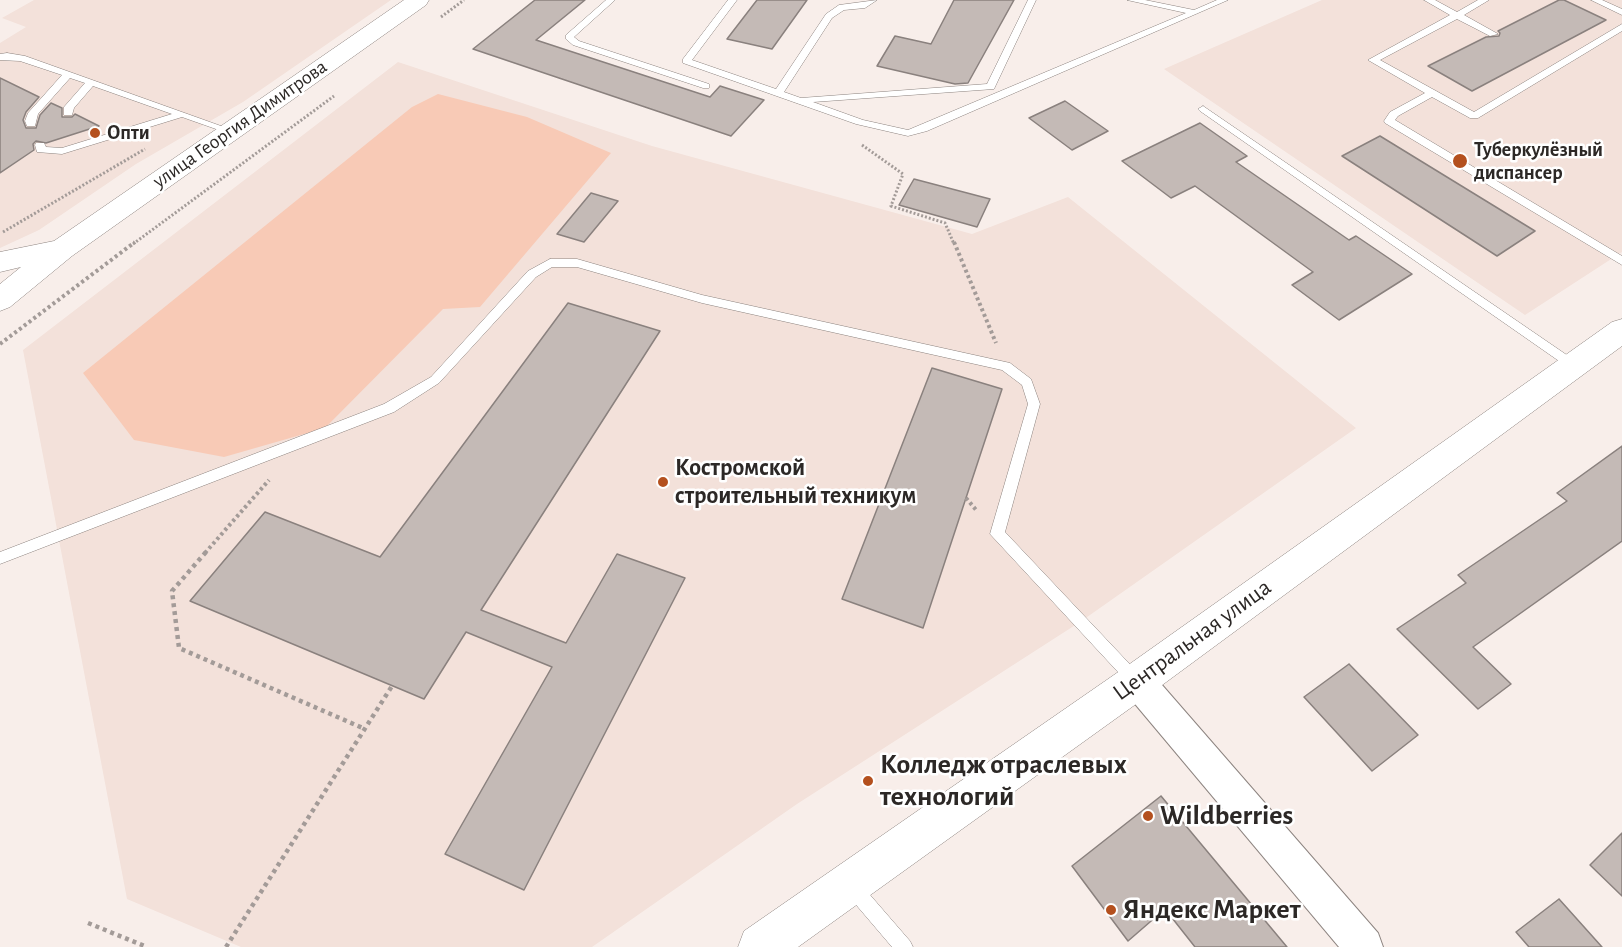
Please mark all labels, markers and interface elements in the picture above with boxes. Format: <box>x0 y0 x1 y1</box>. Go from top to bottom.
street label: улица Георгия Димитрова <box>148 55 332 193</box>
place label: Опти <box>107 121 150 145</box>
marker: Опти <box>88 126 102 140</box>
place label: Туберкулёзный диспансер <box>1474 138 1603 185</box>
marker: Туберкулёзный диспансер <box>1451 152 1469 170</box>
place label: Костромской строительный техникум <box>675 454 916 510</box>
marker: Костромской строительный техникум <box>656 475 670 489</box>
street label: Центральная улица <box>1107 573 1277 707</box>
place label: Колледж отраслевых технологий <box>880 748 1127 814</box>
marker: Колледж отраслевых технологий <box>861 774 875 788</box>
place label: Wildberries <box>1160 799 1293 833</box>
marker: Wildberries <box>1141 809 1155 823</box>
place label: Яндекс Маркет <box>1123 893 1301 927</box>
marker: Яндекс Маркет <box>1104 903 1118 917</box>

